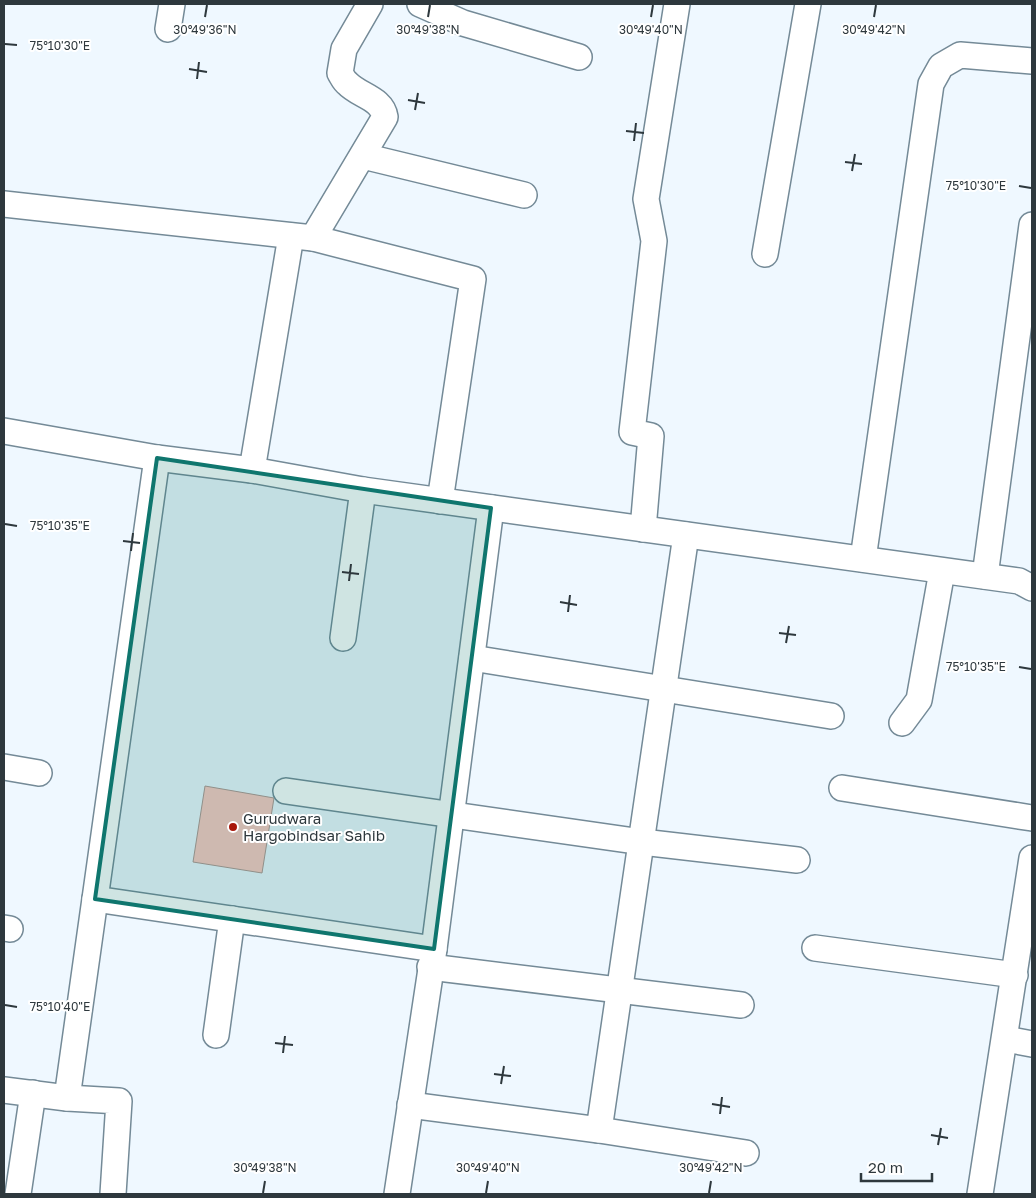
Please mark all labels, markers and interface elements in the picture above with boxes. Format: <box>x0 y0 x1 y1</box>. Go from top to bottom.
text: 30°49'36"N <box>173 22 237 37</box>
text: 30°49'38"N <box>396 22 460 37</box>
text: 30°49'40"N <box>619 22 683 37</box>
text: 30°49'42"N <box>842 22 906 37</box>
text: 75°10'30"E <box>30 38 90 53</box>
text: 75°10'30"E <box>946 178 1006 193</box>
text: 75°10'35"E <box>30 518 90 533</box>
text: 75°10'35"E <box>946 659 1006 674</box>
place label: Gurudwara Hargobindsar Sahib <box>243 809 385 844</box>
marker: Gurudwara Hargobindsar Sahib <box>227 821 239 833</box>
text: 75°10'40"E <box>30 999 90 1014</box>
scale bar <box>861 1150 932 1182</box>
text: 20 m <box>868 1158 903 1176</box>
text: 30°49'38"N <box>233 1160 297 1175</box>
text: 30°49'40"N <box>456 1160 520 1175</box>
text: 30°49'42"N <box>679 1160 743 1175</box>

